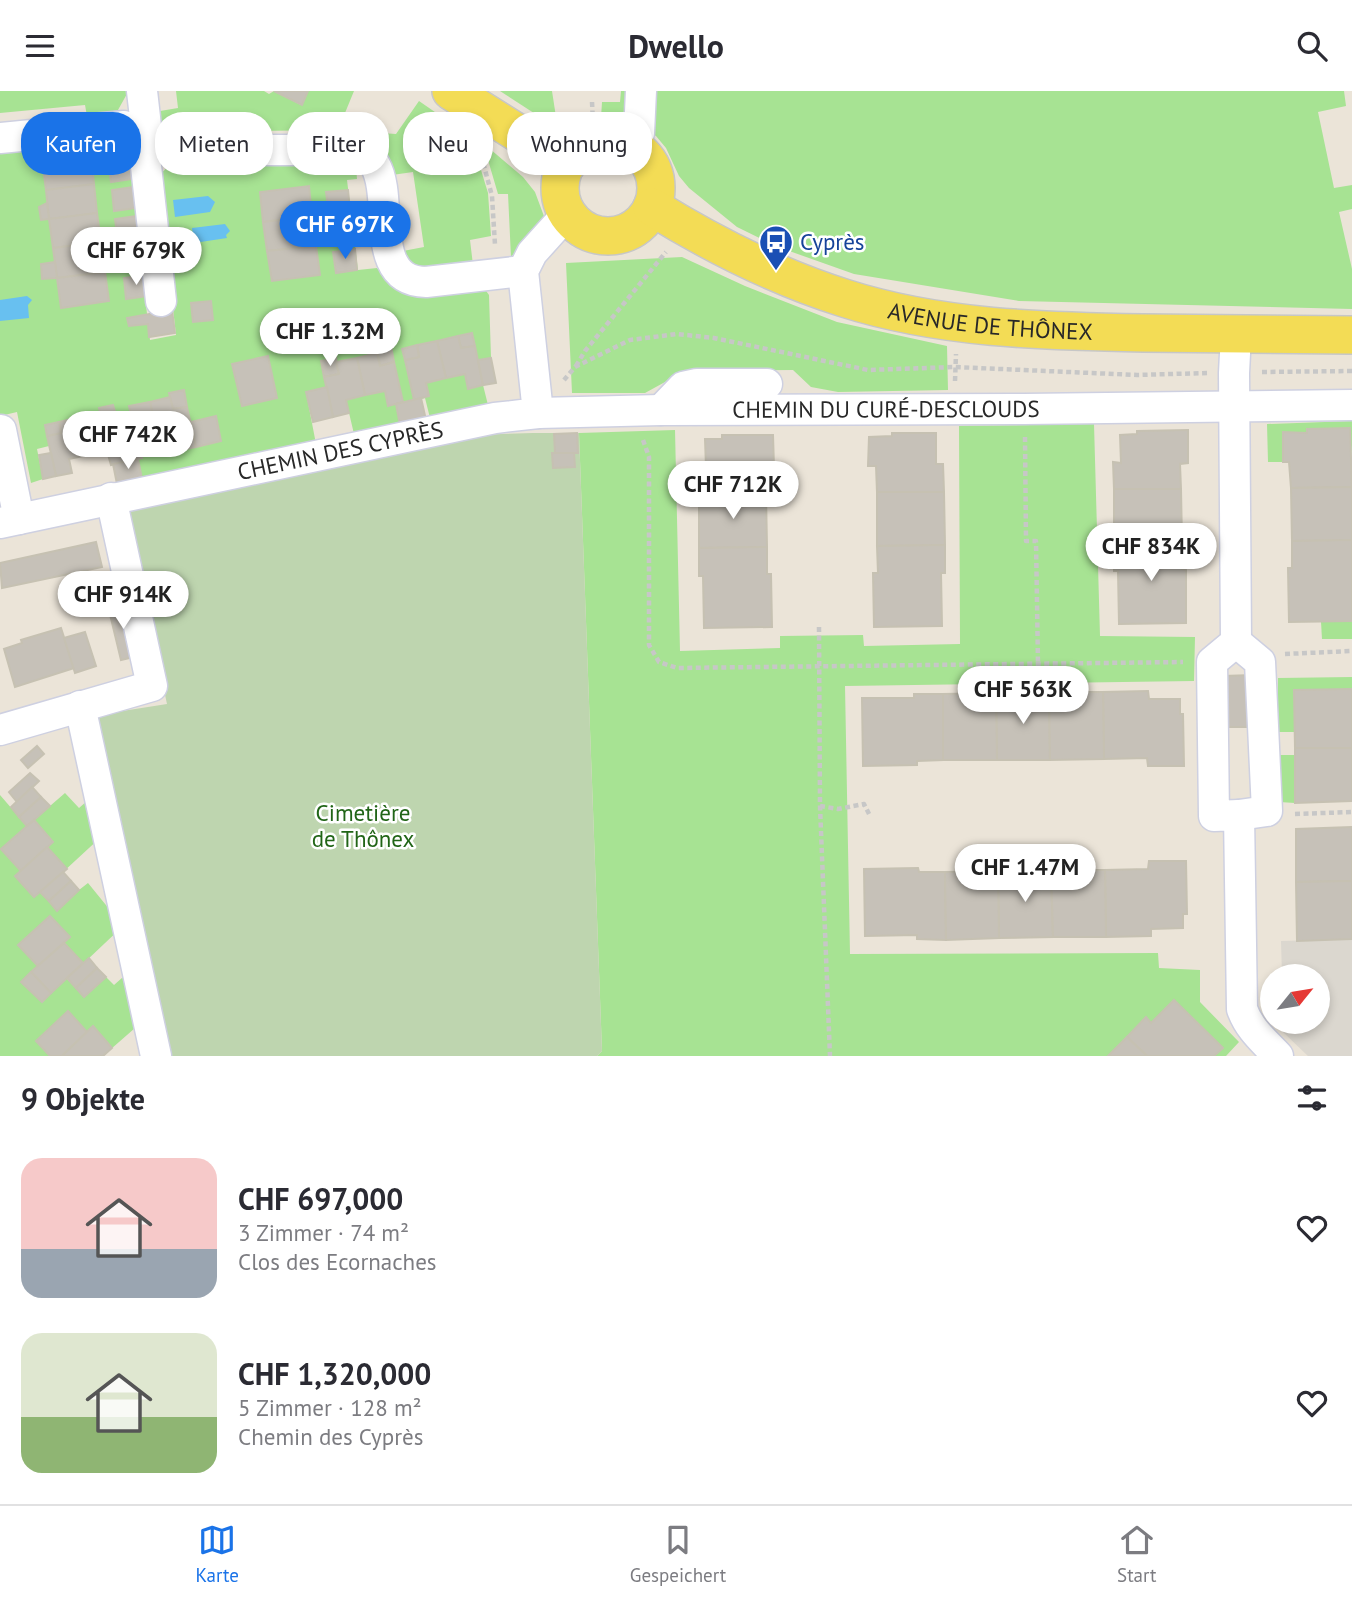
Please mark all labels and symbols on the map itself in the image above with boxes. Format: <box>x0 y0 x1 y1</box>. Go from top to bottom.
pin: CHF 697K <box>273 201 417 261</box>
bus stop icon: Cyprès <box>757 223 795 272</box>
pin: CHF 679K <box>64 227 208 287</box>
place label: Cyprès <box>800 227 865 256</box>
street label: AVENUE DE THÔNEX <box>885 296 1093 346</box>
pin: CHF 1.32M <box>250 309 410 368</box>
street label: CHEMIN DU CURÉ-DESCLOUDS <box>732 394 1040 424</box>
pin: CHF 742K <box>56 411 200 471</box>
street label: CHEMIN DES CYPRÈS <box>235 414 446 486</box>
pin: CHF 712K <box>661 461 805 521</box>
pin: CHF 834K <box>1079 524 1223 583</box>
pin: CHF 914K <box>51 571 195 631</box>
pin: CHF 563K <box>951 667 1095 726</box>
park label: Cimetière de Thônex <box>312 798 415 853</box>
pin: CHF 1.47M <box>945 845 1105 904</box>
north arrow <box>1260 964 1330 1034</box>

